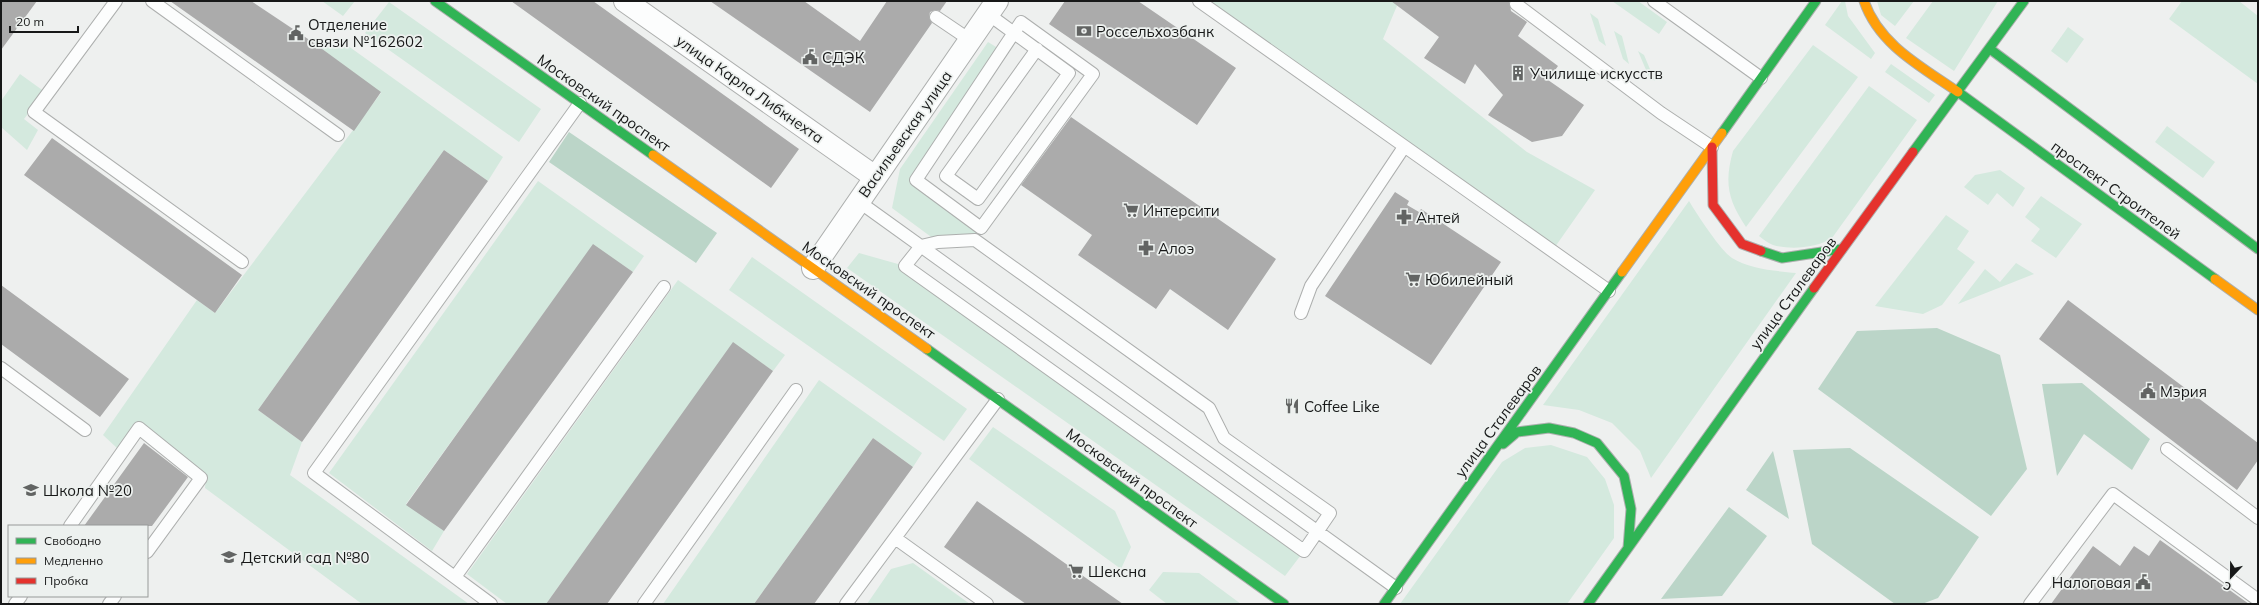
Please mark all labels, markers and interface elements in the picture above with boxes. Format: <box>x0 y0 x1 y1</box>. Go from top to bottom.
scale bar <box>10 8 78 34</box>
text: 20 m <box>16 14 44 29</box>
place label: Отделение связи №162602 <box>308 15 423 51</box>
bank icon: Россельхозбанк <box>1075 22 1093 40</box>
place label: Россельхозбанк <box>1096 22 1215 41</box>
public building icon: Отделение связи №162602 <box>287 24 305 42</box>
street label: улица Карла Либкнехта <box>672 31 828 147</box>
public building icon: СДЭК <box>801 48 819 66</box>
place label: СДЭК <box>822 48 865 67</box>
street label: Московский проспект <box>534 50 674 156</box>
building icon: Училище искусств <box>1509 64 1527 82</box>
place label: Училище искусств <box>1529 64 1663 83</box>
street label: Васильевская улица <box>854 67 956 201</box>
street label: проспект Строителей <box>2048 137 2184 243</box>
supermarket icon: Интерсити <box>1122 201 1140 219</box>
place label: Интерсити <box>1143 201 1220 220</box>
pharmacy icon: Антей <box>1395 208 1413 226</box>
place label: Антей <box>1416 208 1460 227</box>
street label: улица Сталеваров <box>1746 233 1840 353</box>
street label: Московский проспект <box>799 237 939 343</box>
pharmacy icon: Алоэ <box>1137 239 1155 257</box>
place label: Алоэ <box>1158 239 1195 258</box>
supermarket icon: Юбилейный <box>1404 270 1422 288</box>
place label: Юбилейный <box>1425 270 1513 289</box>
street label: улица Сталеваров <box>1451 361 1545 481</box>
public building icon: Мэрия <box>2139 382 2157 400</box>
place label: Мэрия <box>2160 382 2207 401</box>
restaurant icon: Coffee Like <box>1283 397 1301 415</box>
place label: Coffee Like <box>1304 397 1380 416</box>
street label: Московский проспект <box>1062 424 1202 532</box>
school or university icon: Школа №20 <box>22 481 40 499</box>
place label: Школа №20 <box>43 481 132 500</box>
legend <box>8 525 148 597</box>
text: Свободно <box>44 533 101 548</box>
school or university icon: Детский сад №80 <box>220 548 238 566</box>
place label: Детский сад №80 <box>241 548 370 567</box>
text: Медленно <box>44 553 103 568</box>
north arrow <box>2211 557 2251 597</box>
supermarket icon: Шексна <box>1067 562 1085 580</box>
place label: Шексна <box>1088 562 1146 581</box>
text: Пробка <box>44 573 88 588</box>
place label: Налоговая <box>2052 573 2131 592</box>
public building icon: Налоговая <box>2134 573 2152 591</box>
text: С <box>2221 578 2233 594</box>

